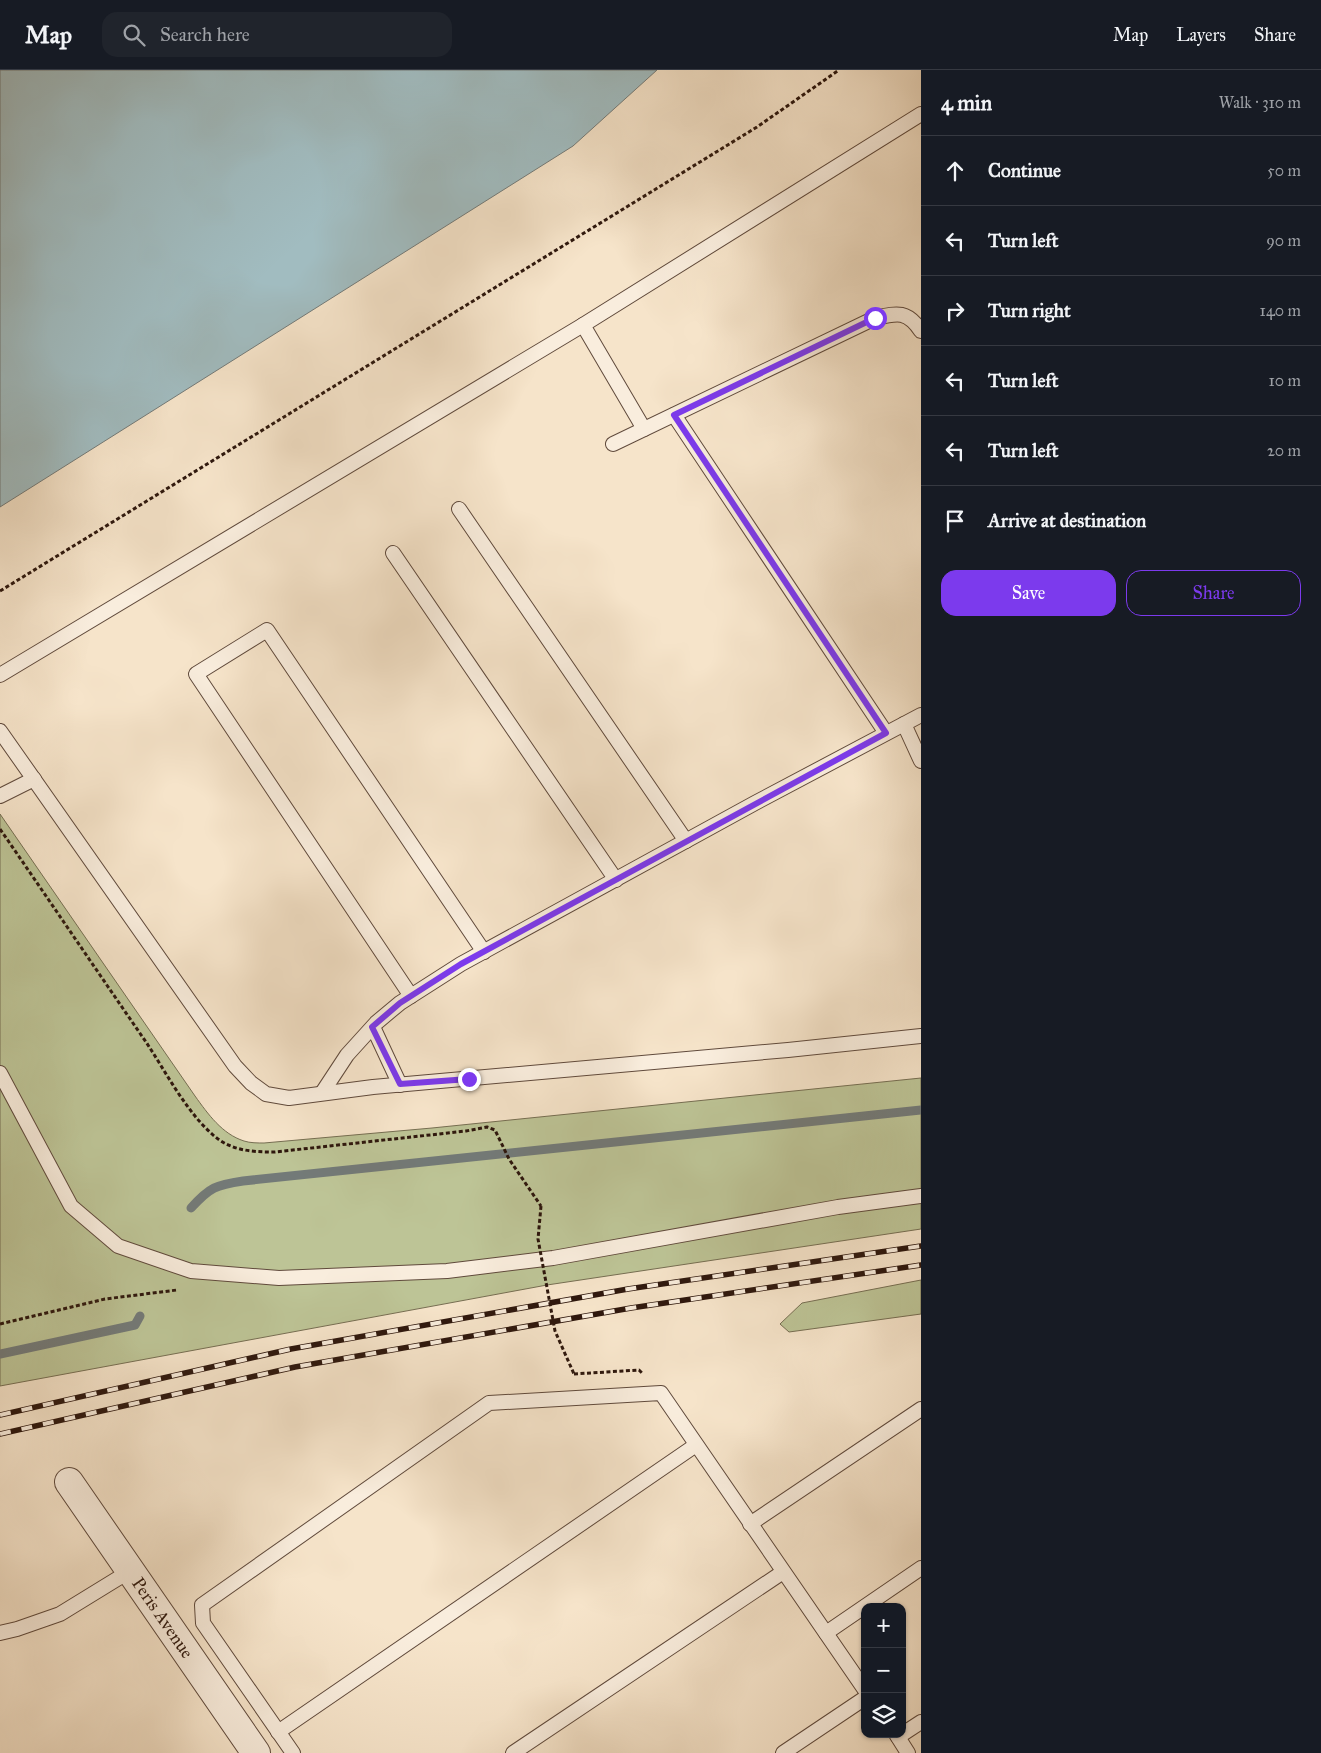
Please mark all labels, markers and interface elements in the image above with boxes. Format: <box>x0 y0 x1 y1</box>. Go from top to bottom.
search box <box>102 12 452 57</box>
text: Map <box>25 20 72 50</box>
icon: search <box>120 21 148 49</box>
text: Search here <box>160 23 250 46</box>
text: Map <box>1113 24 1148 46</box>
text: Layers <box>1176 24 1226 46</box>
text: Share <box>1254 24 1296 46</box>
text: 4 min <box>941 90 992 116</box>
text: Walk · 310 m <box>1219 93 1301 112</box>
icon: ahead <box>941 157 969 185</box>
text: Continue <box>988 159 1061 182</box>
text: 50 m <box>1267 161 1301 180</box>
icon: left <box>941 227 969 255</box>
text: Turn left <box>988 229 1058 252</box>
text: 90 m <box>1266 231 1301 250</box>
icon: right <box>941 297 969 325</box>
text: Turn right <box>988 299 1071 322</box>
text: 140 m <box>1260 301 1301 320</box>
route start <box>864 307 887 330</box>
icon: left <box>941 367 969 395</box>
text: Turn left <box>988 369 1058 392</box>
text: 10 m <box>1269 371 1301 390</box>
icon: left <box>941 437 969 465</box>
text: Turn left <box>988 439 1058 462</box>
text: 20 m <box>1267 441 1301 460</box>
icon: arrive <box>941 507 969 535</box>
text: Arrive at destination <box>988 509 1146 532</box>
button: Save <box>941 570 1116 616</box>
button: Share <box>1126 570 1301 616</box>
route end <box>458 1068 481 1091</box>
street label: Peris Avenue <box>127 1573 198 1663</box>
map controls <box>861 1603 906 1738</box>
button: + <box>861 1603 906 1648</box>
button: − <box>861 1648 906 1693</box>
button: layers <box>861 1693 906 1738</box>

